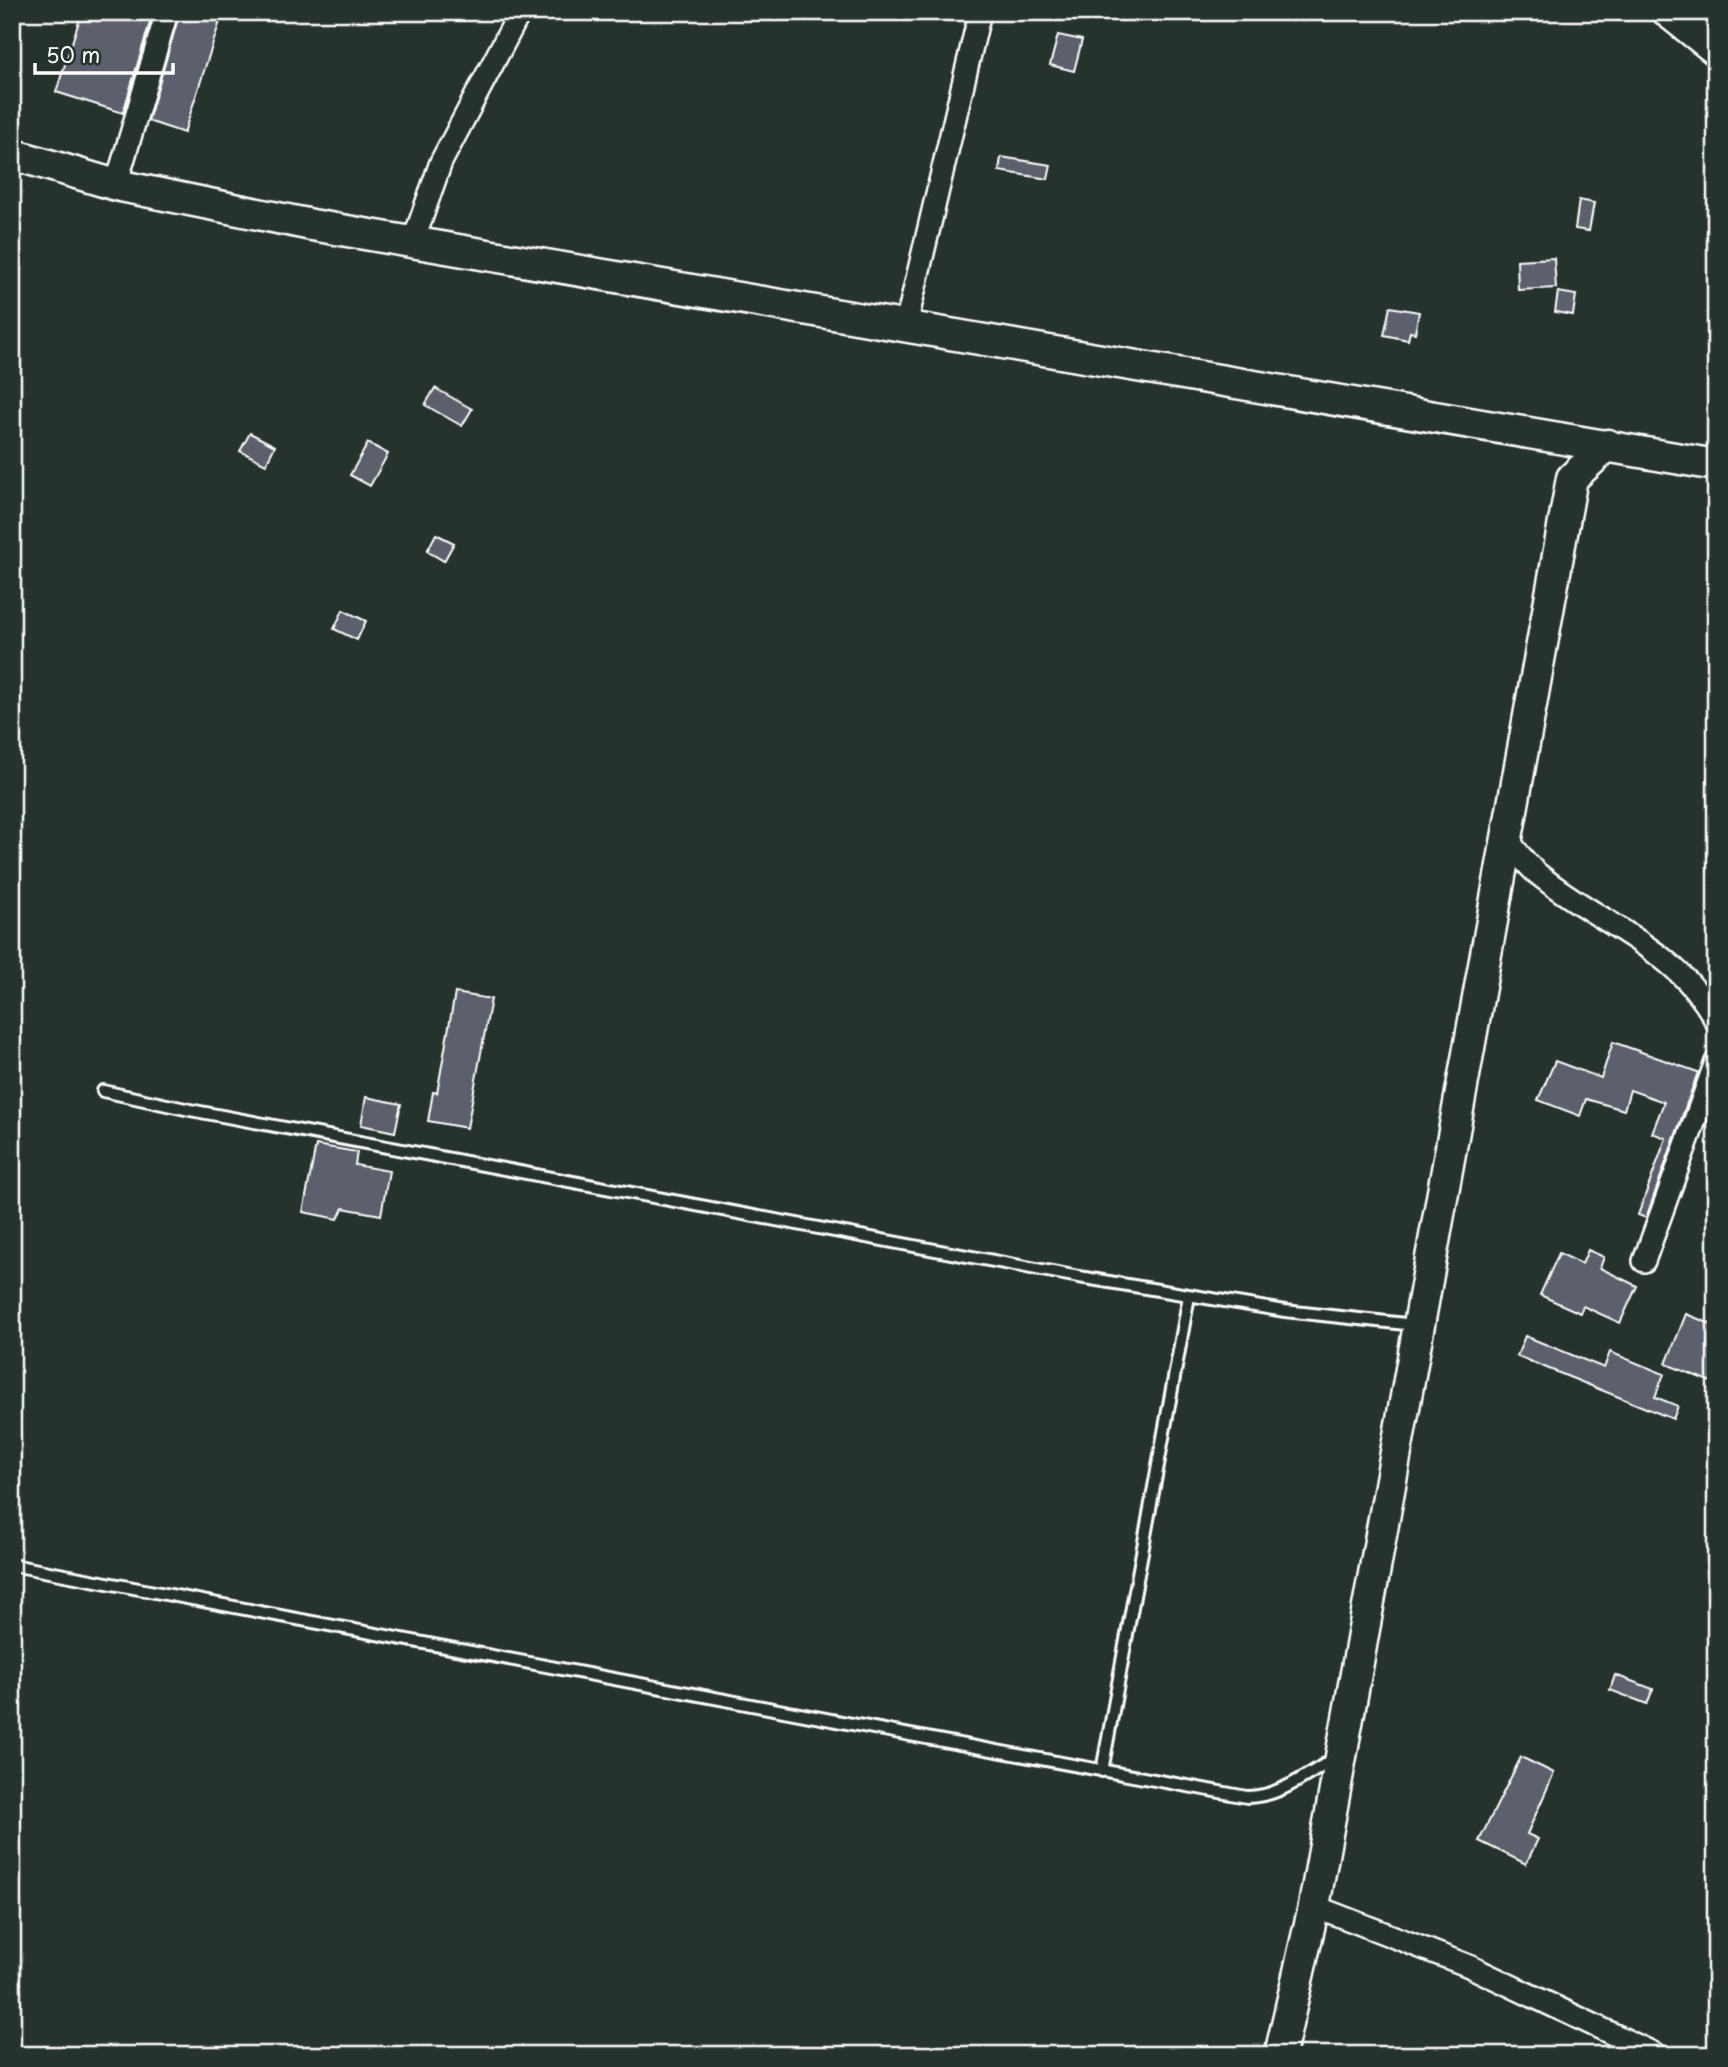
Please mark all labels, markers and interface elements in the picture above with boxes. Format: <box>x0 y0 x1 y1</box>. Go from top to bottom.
scale bar <box>35 32 173 76</box>
text: 50 m <box>46 38 100 70</box>

